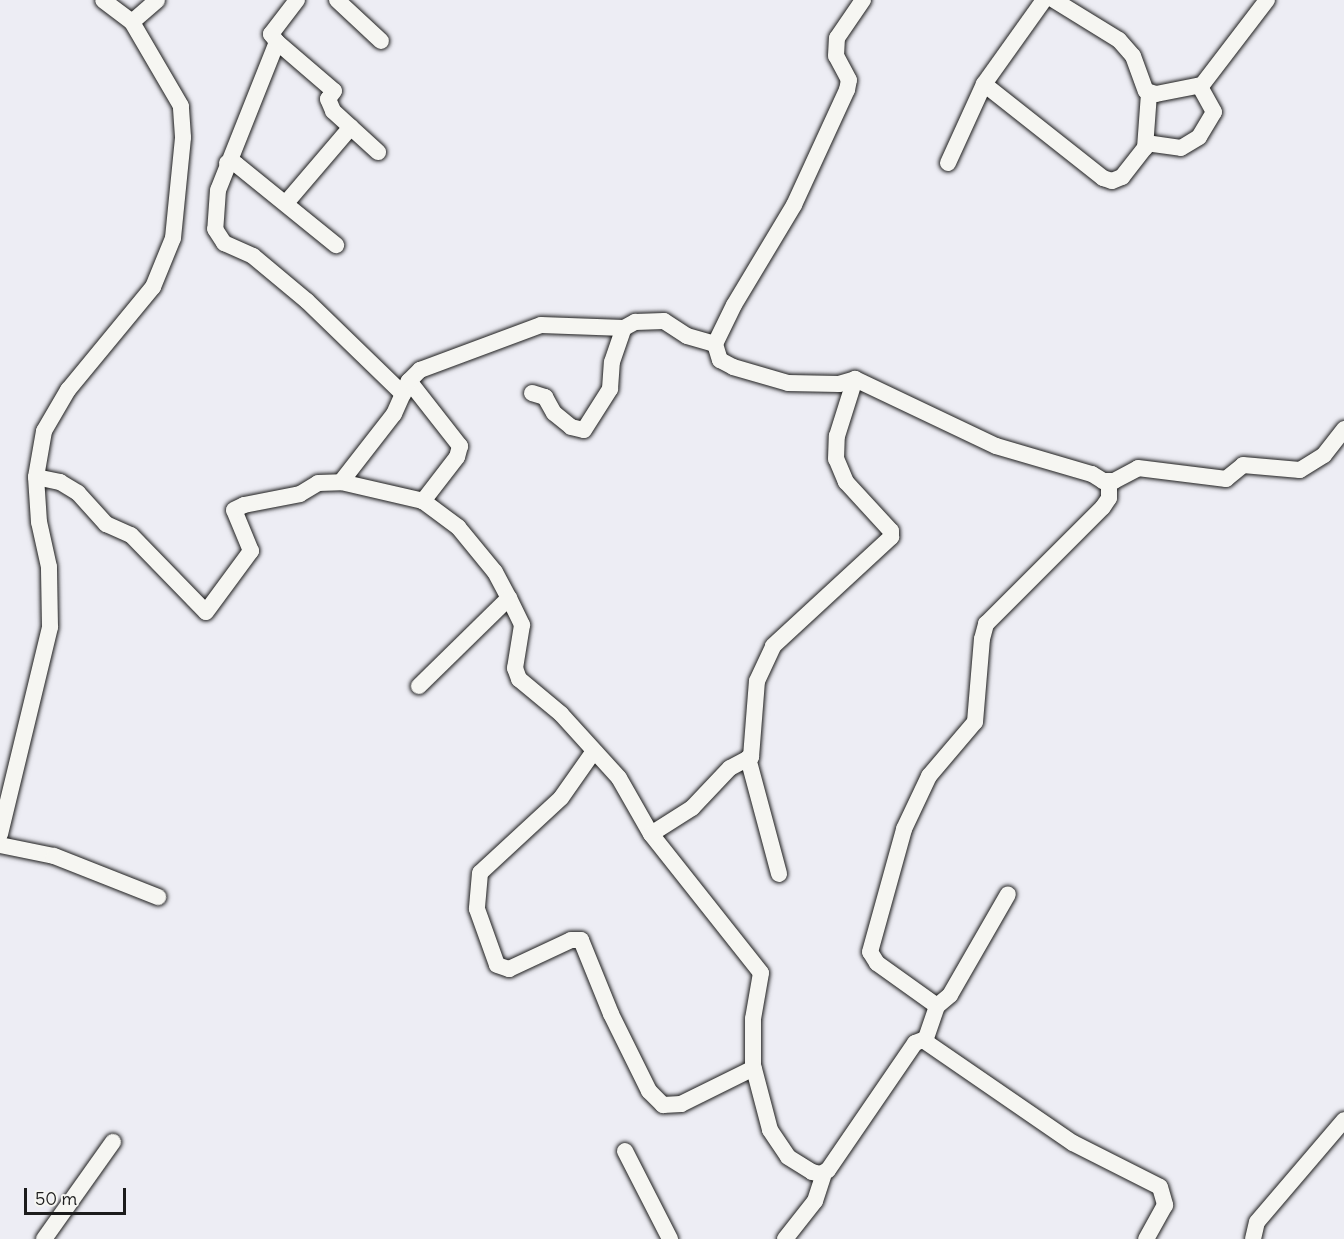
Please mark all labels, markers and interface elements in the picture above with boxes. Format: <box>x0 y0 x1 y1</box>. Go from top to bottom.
scale bar <box>27 1176 129 1214</box>
text: 50 m <box>35 1187 77 1210</box>

